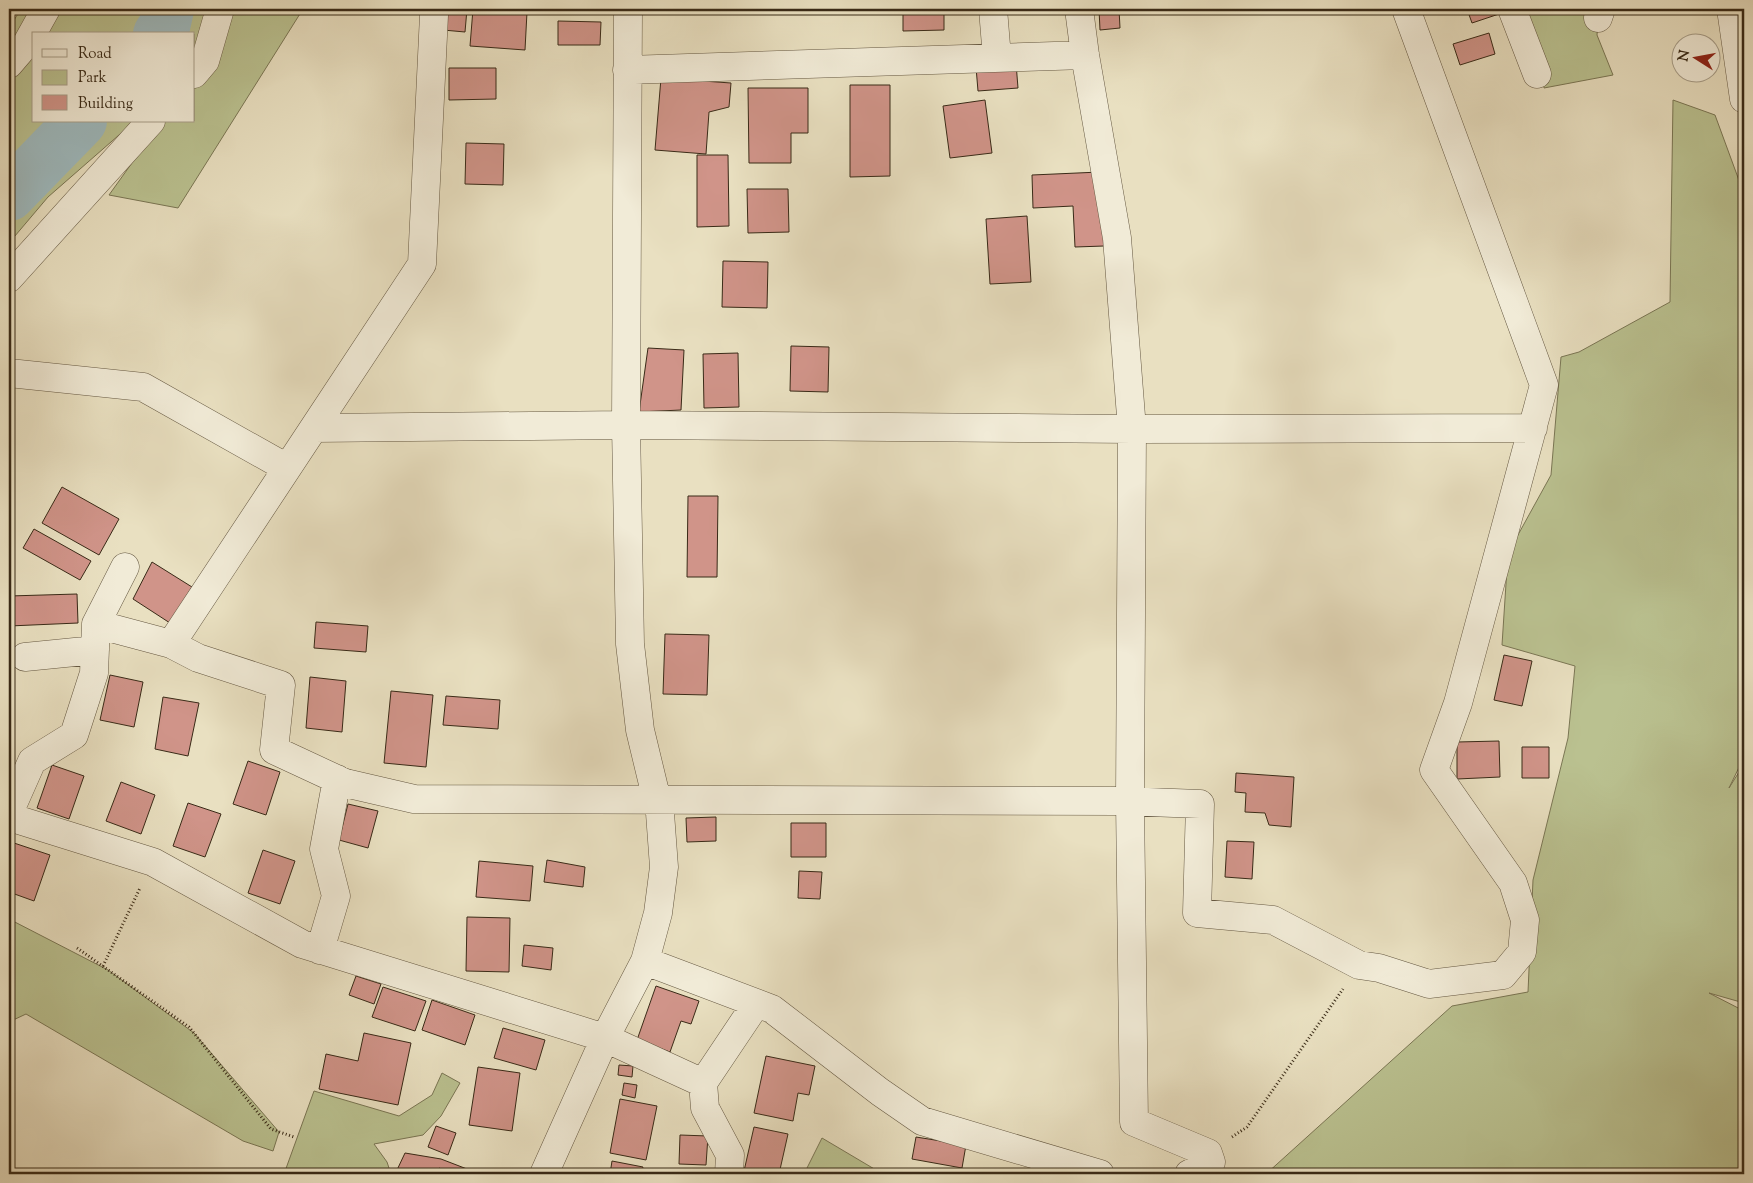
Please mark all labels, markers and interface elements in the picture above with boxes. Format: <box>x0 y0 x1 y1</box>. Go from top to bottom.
legend <box>32 32 195 122</box>
north arrow <box>1670 32 1720 82</box>
text: Road <box>78 44 112 65</box>
text: N <box>1674 49 1696 63</box>
text: Park <box>78 68 107 89</box>
text: Building <box>78 94 133 115</box>

